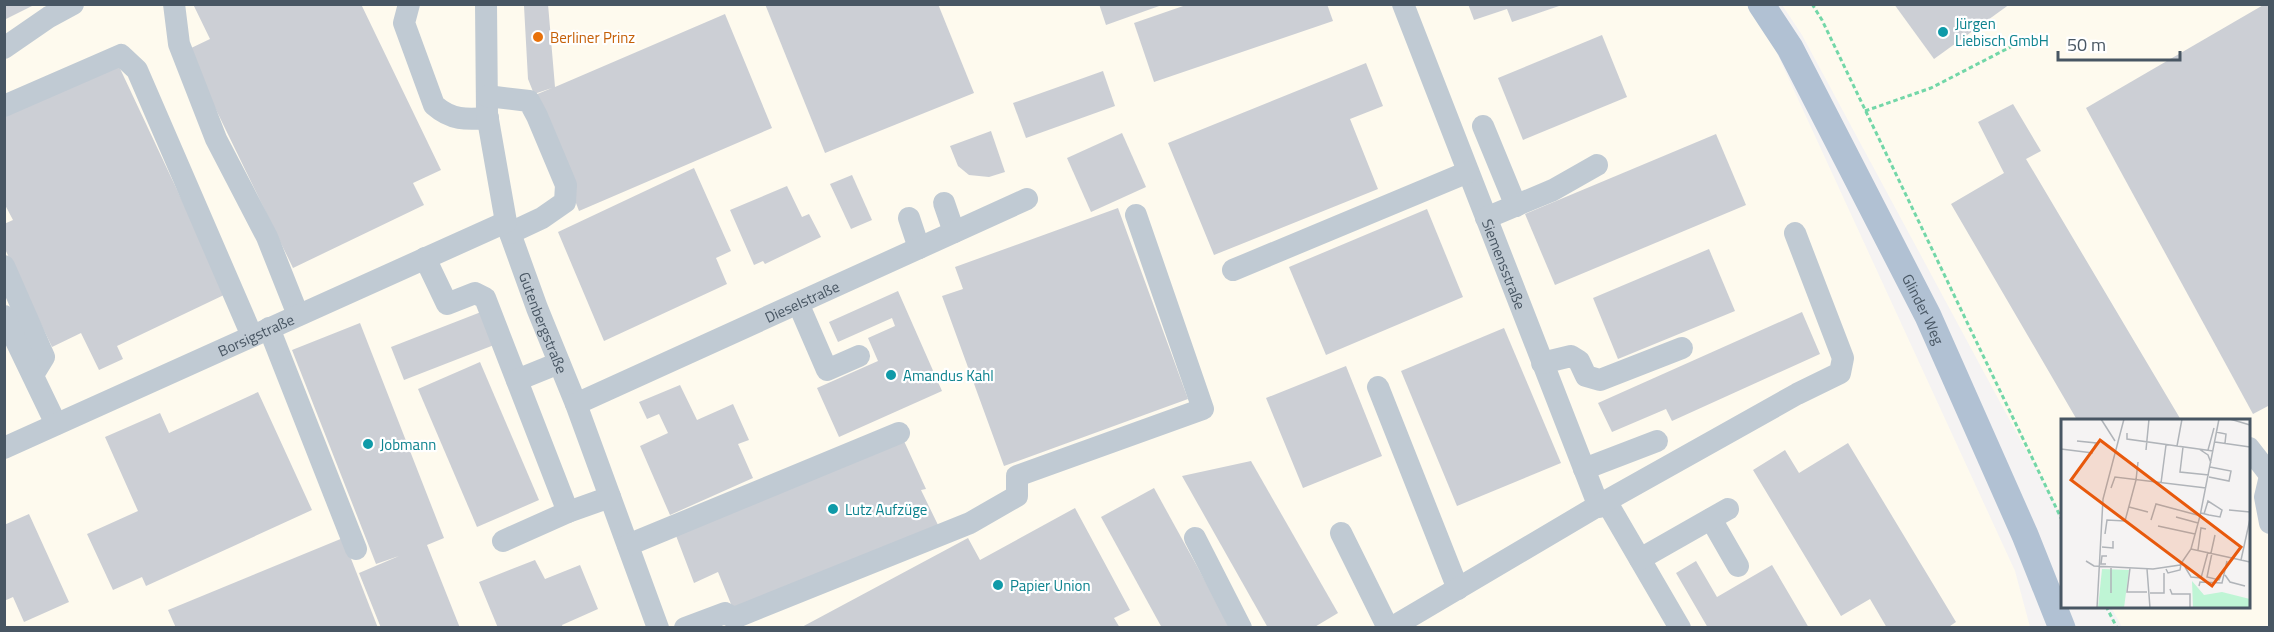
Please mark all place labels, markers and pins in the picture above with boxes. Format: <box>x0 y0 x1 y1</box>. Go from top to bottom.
place label: Jürgen Liebisch GmbH <box>1955 12 2049 52</box>
marker: Jürgen Liebisch GmbH <box>1936 25 1950 39</box>
place label: Berliner Prinz <box>550 26 635 49</box>
marker: Berliner Prinz <box>531 30 545 44</box>
place label: Amandus Kahl <box>903 364 994 387</box>
marker: Amandus Kahl <box>884 368 898 382</box>
place label: Jobmann <box>380 433 436 456</box>
marker: Jobmann <box>361 437 375 451</box>
place label: Lutz Aufzüge <box>845 498 927 521</box>
marker: Lutz Aufzüge <box>826 502 840 516</box>
place label: Papier Union <box>1010 574 1091 597</box>
marker: Papier Union <box>991 578 1005 592</box>

